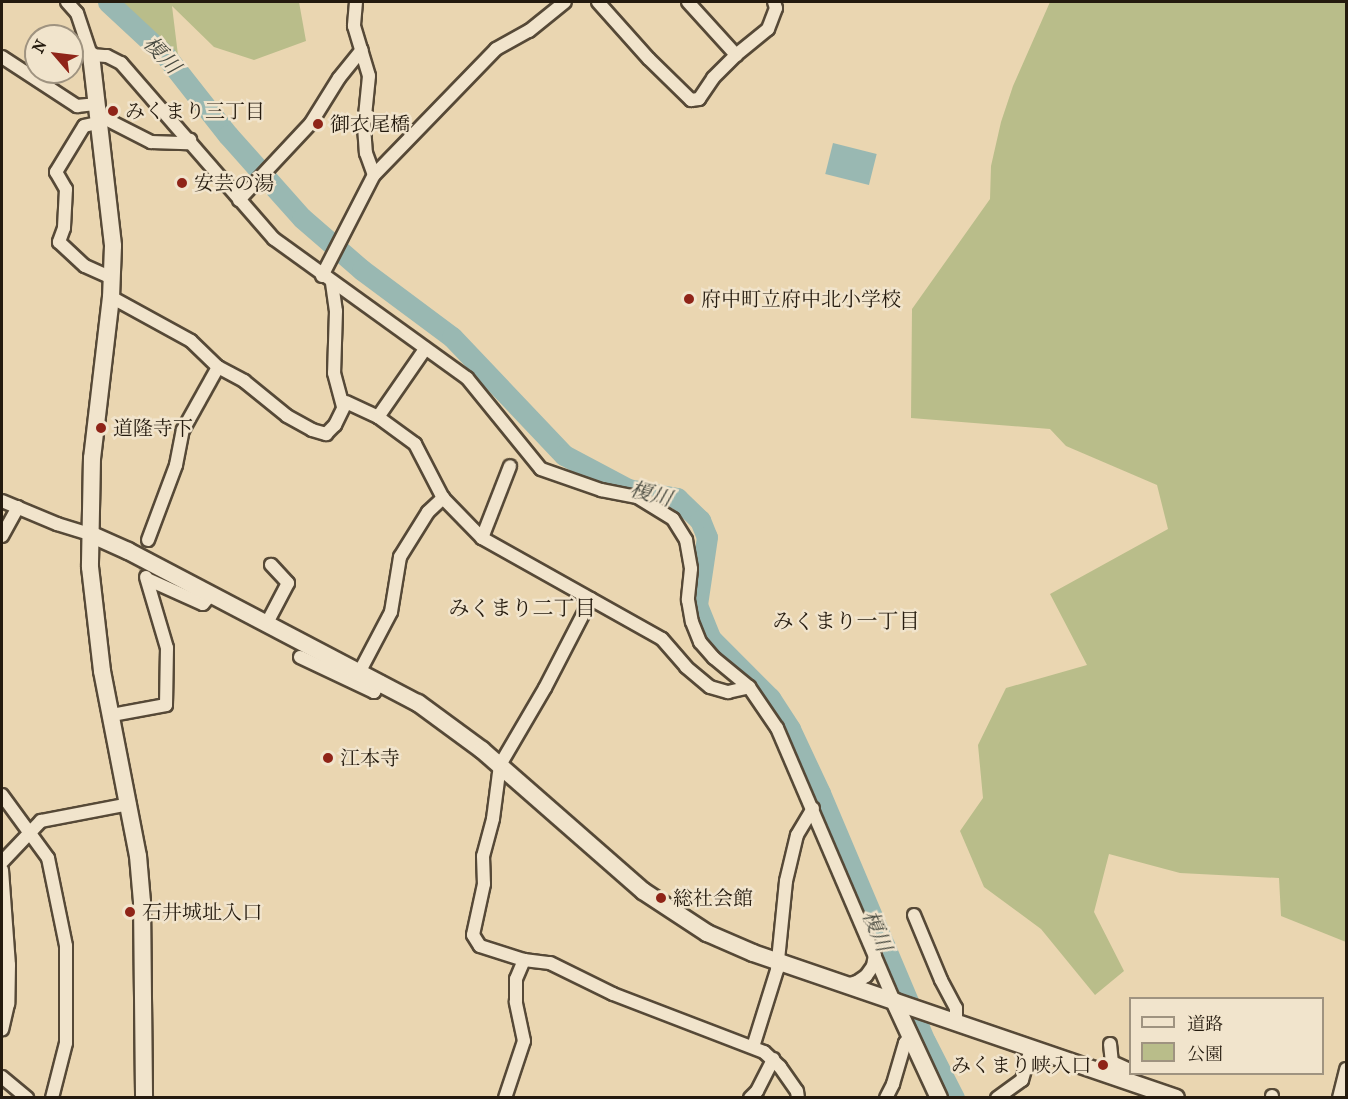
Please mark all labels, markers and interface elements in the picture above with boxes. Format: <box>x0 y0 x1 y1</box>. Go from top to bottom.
north arrow <box>24 24 84 84</box>
water label: 榎川 <box>138 31 186 79</box>
text: N <box>28 36 51 56</box>
place label: みくまり三丁目 <box>125 99 265 123</box>
marker: みくまり三丁目 <box>106 104 120 118</box>
place label: 御衣尾橋 <box>330 112 410 136</box>
marker: 御衣尾橋 <box>311 117 325 131</box>
place label: 安芸の湯 <box>194 171 274 195</box>
marker: 安芸の湯 <box>175 176 189 190</box>
place label: 府中町立府中北小学校 <box>701 287 901 311</box>
marker: 府中町立府中北小学校 <box>682 292 696 306</box>
place label: 道隆寺下 <box>113 416 193 440</box>
marker: 道隆寺下 <box>94 421 108 435</box>
water label: 榎川 <box>627 476 675 512</box>
district label: みくまり二丁目 <box>449 595 595 621</box>
district label: みくまり一丁目 <box>773 608 919 634</box>
place label: 江本寺 <box>340 746 400 770</box>
marker: 江本寺 <box>321 751 335 765</box>
place label: 総社会館 <box>673 886 753 910</box>
marker: 総社会館 <box>654 891 668 905</box>
place label: 石井城址入口 <box>142 900 262 924</box>
marker: 石井城址入口 <box>123 905 137 919</box>
water label: 榎川 <box>857 907 897 955</box>
legend <box>1129 997 1324 1075</box>
text: 道路 <box>1187 1014 1223 1035</box>
text: 公園 <box>1187 1044 1223 1065</box>
place label: みくまり峡入口 <box>951 1053 1091 1077</box>
marker: みくまり峡入口 <box>1096 1058 1110 1072</box>

